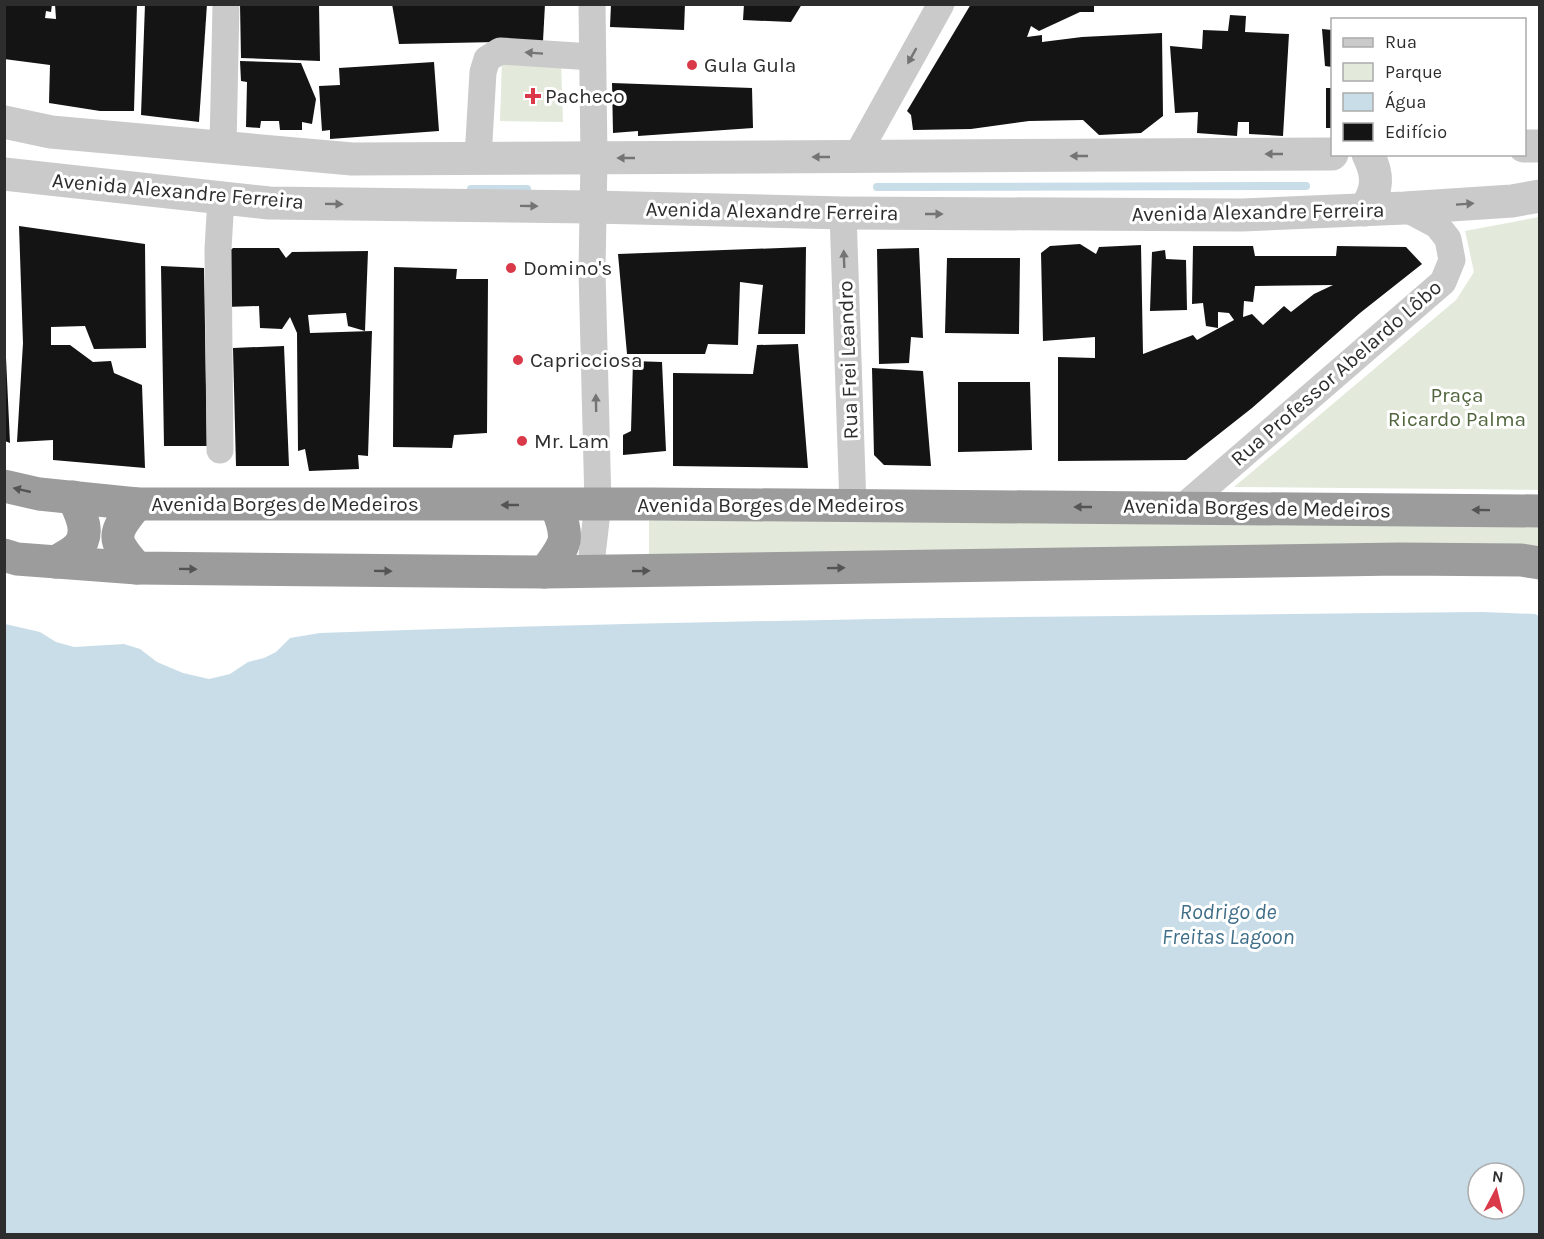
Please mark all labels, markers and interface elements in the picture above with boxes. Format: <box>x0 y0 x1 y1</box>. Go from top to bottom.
legend <box>1331 18 1526 156</box>
text: Rua <box>1385 31 1417 53</box>
one-way arrow <box>907 47 917 64</box>
one-way arrow <box>524 49 543 58</box>
place label: Gula Gula <box>704 53 796 77</box>
marker: Gula Gula <box>685 58 699 72</box>
text: Parque <box>1385 61 1442 83</box>
place label: Pacheco <box>545 84 625 108</box>
marker: Pacheco <box>526 89 540 103</box>
text: Água <box>1385 90 1426 113</box>
text: Edifício <box>1385 121 1447 143</box>
one-way arrow <box>1265 149 1284 159</box>
one-way arrow <box>1070 151 1089 160</box>
one-way arrow <box>812 152 831 162</box>
one-way arrow <box>617 153 636 163</box>
street label: Avenida Alexandre Ferreira <box>51 168 305 214</box>
street label: Avenida Alexandre Ferreira <box>645 197 899 225</box>
street label: Avenida Alexandre Ferreira <box>1131 198 1385 226</box>
one-way arrow <box>325 199 344 209</box>
one-way arrow <box>1456 199 1475 209</box>
one-way arrow <box>520 202 539 211</box>
one-way arrow <box>925 209 944 219</box>
one-way arrow <box>840 249 849 268</box>
place label: Domino's <box>523 256 612 280</box>
marker: Domino's <box>504 261 518 275</box>
street label: Rua Professor Abelardo Lôbo <box>1226 275 1446 471</box>
street label: Rua Frei Leandro <box>833 280 863 440</box>
place label: Capricciosa <box>530 348 643 372</box>
marker: Capricciosa <box>511 353 525 367</box>
park label: Praça Ricardo Palma <box>1388 383 1526 431</box>
one-way arrow <box>591 394 600 413</box>
place label: Mr. Lam <box>534 429 609 453</box>
marker: Mr. Lam <box>515 434 529 448</box>
one-way arrow <box>12 484 31 494</box>
street label: Avenida Borges de Medeiros <box>151 492 419 516</box>
street label: Avenida Borges de Medeiros <box>637 493 905 517</box>
street label: Avenida Borges de Medeiros <box>1123 494 1391 522</box>
one-way arrow <box>500 500 519 510</box>
one-way arrow <box>1073 502 1092 512</box>
one-way arrow <box>1472 505 1491 515</box>
one-way arrow <box>827 563 846 573</box>
one-way arrow <box>179 564 198 574</box>
one-way arrow <box>374 566 393 576</box>
one-way arrow <box>632 566 651 576</box>
water label: Rodrigo de Freitas Lagoon <box>1162 899 1294 950</box>
north arrow <box>1466 1161 1526 1221</box>
text: N <box>1491 1166 1505 1187</box>

